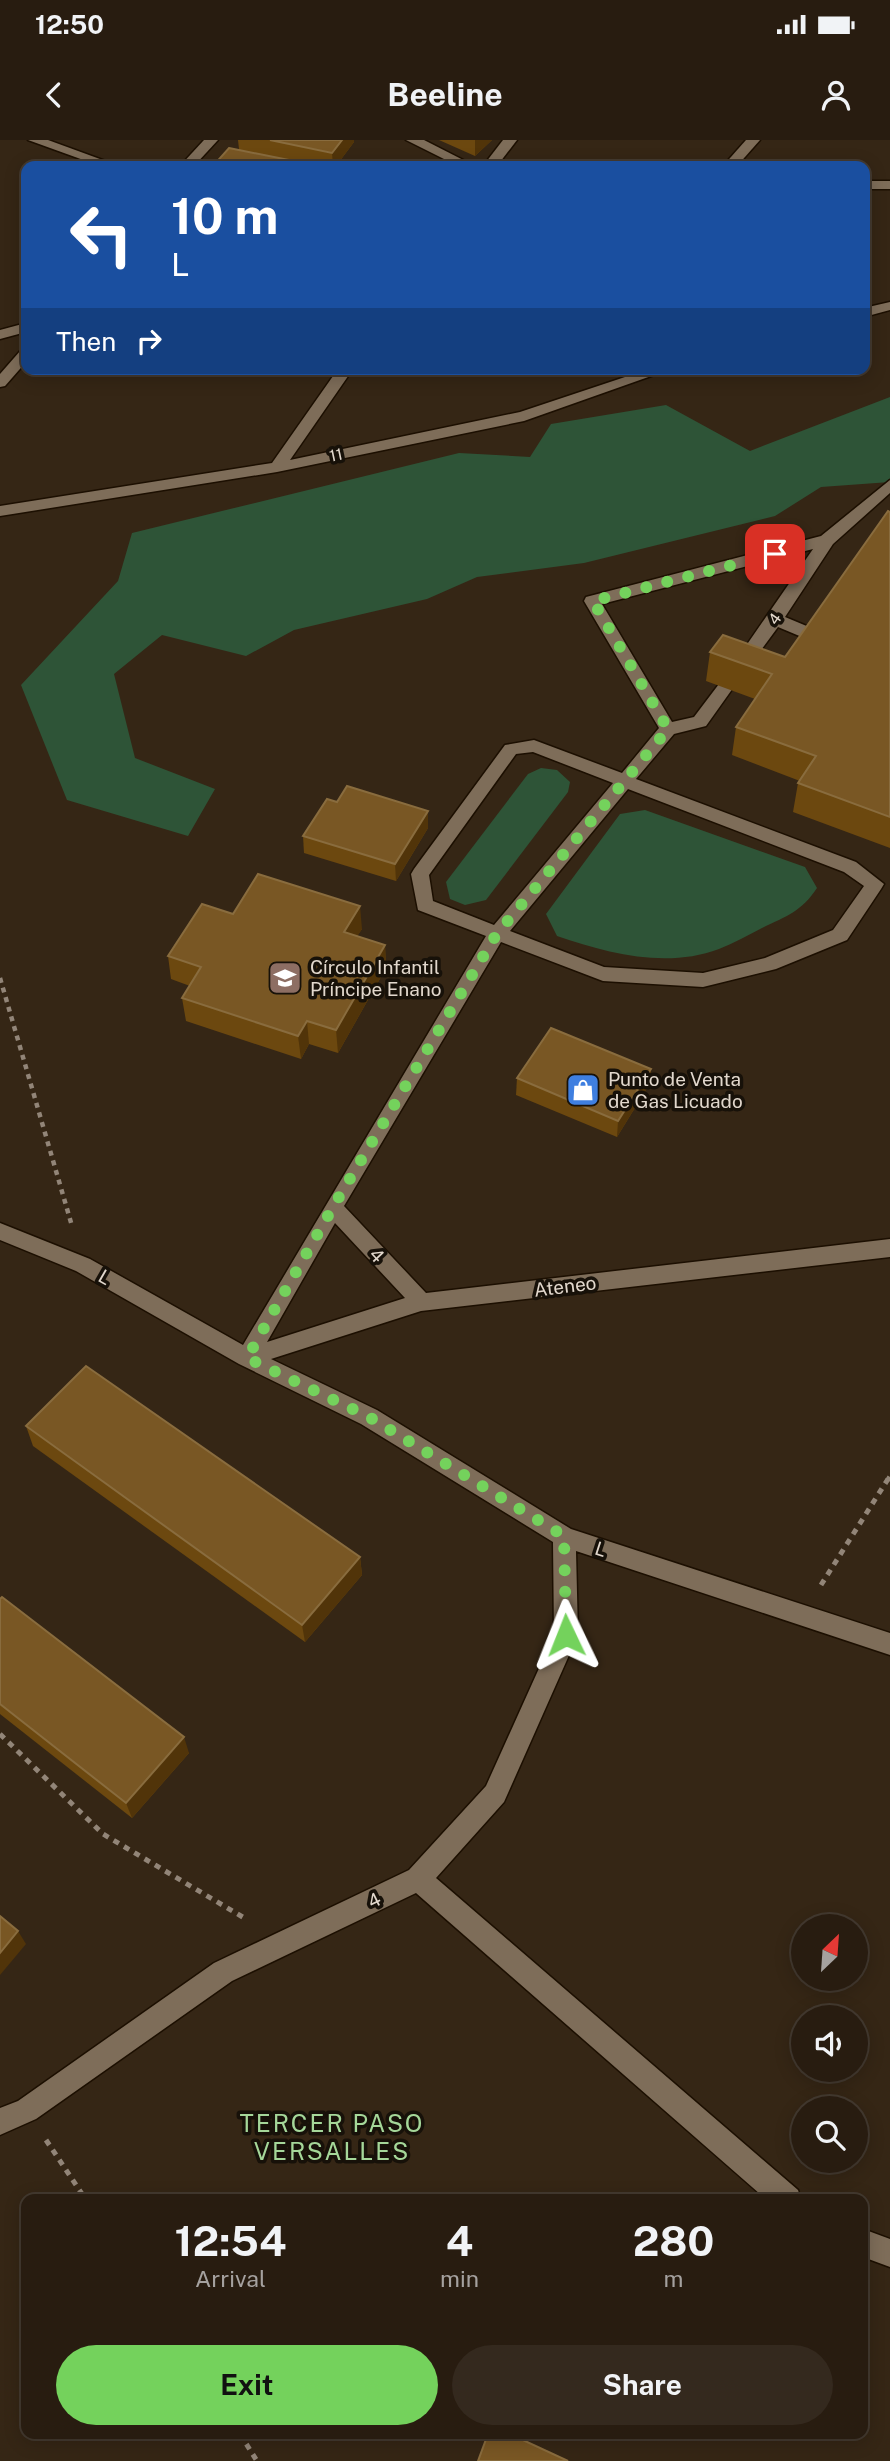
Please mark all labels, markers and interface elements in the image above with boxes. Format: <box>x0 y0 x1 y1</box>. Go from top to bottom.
text: 12:50 <box>35 9 104 40</box>
icon: back <box>35 76 73 114</box>
text: Beeline <box>387 76 503 113</box>
icon: person <box>817 76 855 114</box>
text: 10 m <box>171 187 278 245</box>
icon: left <box>56 189 147 280</box>
text: L <box>171 246 189 283</box>
icon: right <box>130 322 168 360</box>
text: Then <box>56 326 116 357</box>
street label: 11 <box>328 444 344 466</box>
pin <box>745 524 805 584</box>
icon: arrive <box>756 535 794 573</box>
street label: 4 <box>764 609 786 629</box>
place label: Círculo Infantil Príncipe Enano <box>310 956 442 1000</box>
school or university icon: Círculo Infantil Príncipe Enano <box>266 959 304 997</box>
place label: Punto de Venta de Gas Licuado <box>608 1068 743 1112</box>
shop icon: Punto de Venta de Gas Licuado <box>564 1071 602 1109</box>
street label: 4 <box>365 1243 389 1267</box>
street label: L <box>95 1265 115 1289</box>
street label: Ateneo <box>532 1271 598 1301</box>
street label: L <box>592 1537 610 1561</box>
position arrow <box>529 1598 603 1672</box>
street label: 4 <box>364 1887 384 1913</box>
north arrow <box>791 1914 868 1992</box>
map controls <box>791 1914 868 2173</box>
button: sound <box>791 2005 868 2082</box>
button: search <box>791 2096 868 2173</box>
district label: TERCER PASO VERSALLES <box>240 2109 424 2165</box>
text: 12:54 <box>175 2216 286 2265</box>
text: 4 <box>446 2216 473 2265</box>
text: 280 <box>633 2216 714 2265</box>
text: Arrival <box>195 2265 266 2292</box>
text: min <box>440 2265 479 2292</box>
text: m <box>664 2265 683 2292</box>
button: Exit <box>56 2345 438 2425</box>
button: Share <box>452 2345 833 2425</box>

